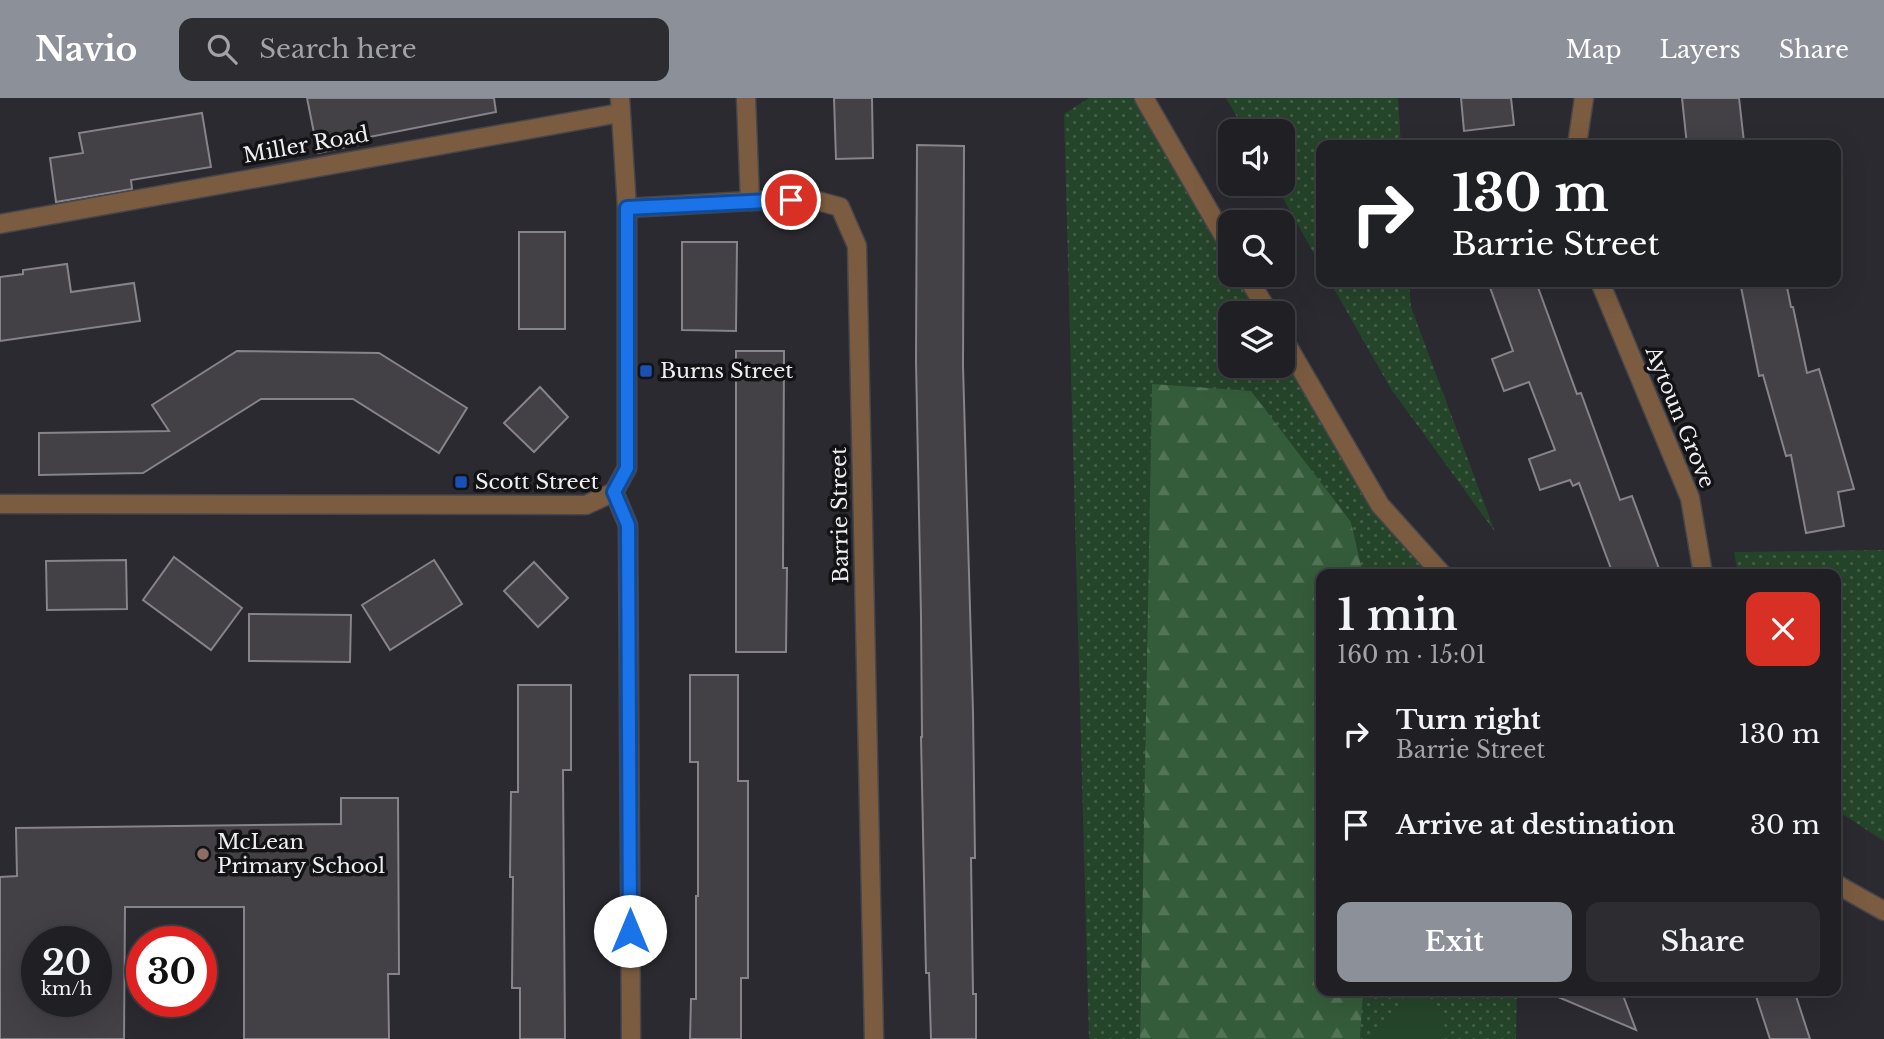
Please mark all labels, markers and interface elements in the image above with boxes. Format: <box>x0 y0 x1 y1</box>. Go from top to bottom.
search box <box>179 18 669 81</box>
text: Navio <box>35 29 137 70</box>
icon: search <box>203 30 241 68</box>
text: Search here <box>259 33 417 65</box>
text: Map <box>1566 35 1622 64</box>
text: Layers <box>1660 35 1741 64</box>
text: Share <box>1779 35 1849 64</box>
map controls <box>1218 119 1295 378</box>
button: sound <box>1218 119 1295 196</box>
street label: Miller Road <box>241 121 371 169</box>
text: 130 m <box>1452 163 1609 224</box>
icon: right <box>1337 168 1428 259</box>
pin <box>761 170 821 230</box>
icon: arrive <box>772 181 810 219</box>
button: search <box>1218 210 1295 287</box>
text: Barrie Street <box>1452 224 1660 264</box>
button: layers <box>1218 301 1295 378</box>
street label: Aytoun Grove <box>1639 342 1720 492</box>
place label: Burns Street <box>660 358 793 384</box>
marker: Burns Street <box>638 363 654 379</box>
street label: Barrie Street <box>826 447 854 583</box>
place label: Scott Street <box>475 469 599 495</box>
marker: Scott Street <box>453 474 469 490</box>
text: 1 min <box>1337 589 1458 641</box>
button: close <box>1746 592 1820 666</box>
text: 160 m · 15:01 <box>1337 641 1486 669</box>
text: Turn right <box>1396 704 1541 736</box>
icon: right <box>1337 715 1375 753</box>
text: 130 m <box>1738 718 1820 750</box>
text: Barrie Street <box>1396 736 1545 764</box>
icon: arrive <box>1337 806 1375 844</box>
text: Arrive at destination <box>1396 809 1676 841</box>
text: 30 m <box>1750 809 1820 841</box>
place label: McLean Primary School <box>217 829 385 879</box>
marker: McLean Primary School <box>195 846 211 862</box>
position arrow <box>593 894 667 968</box>
button: Exit <box>1337 902 1572 982</box>
button: Share <box>1586 902 1820 982</box>
speed limit sign: 30 <box>126 926 217 1017</box>
text: 20 <box>42 941 91 984</box>
text: km/h <box>41 978 92 1000</box>

